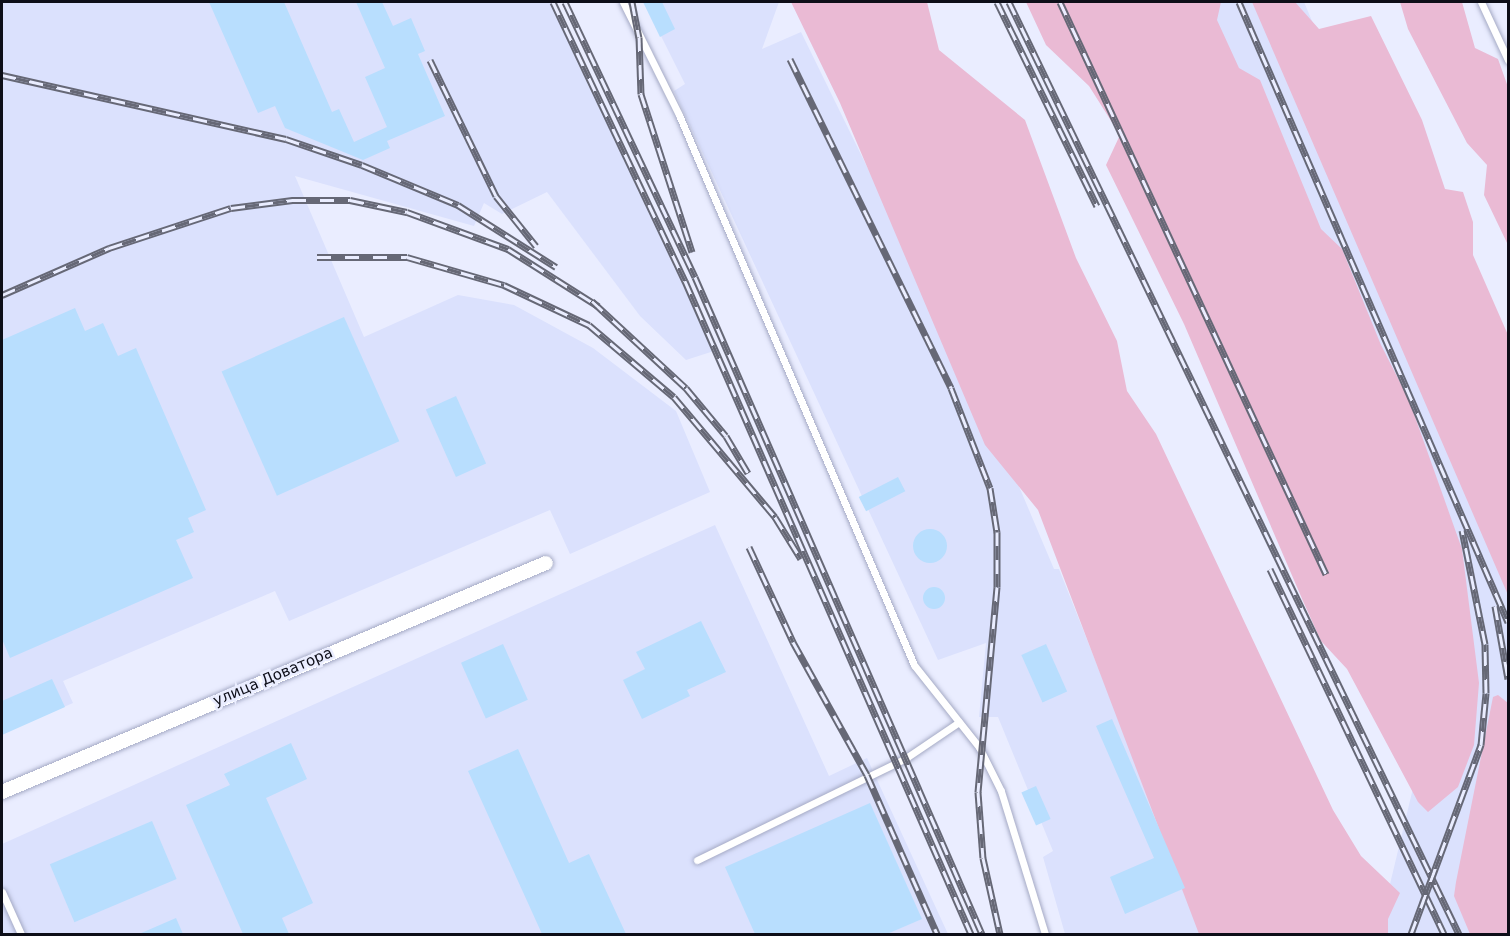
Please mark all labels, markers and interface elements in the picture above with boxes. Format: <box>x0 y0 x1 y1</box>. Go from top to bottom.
street label: улица Доватора <box>211 644 335 710</box>

